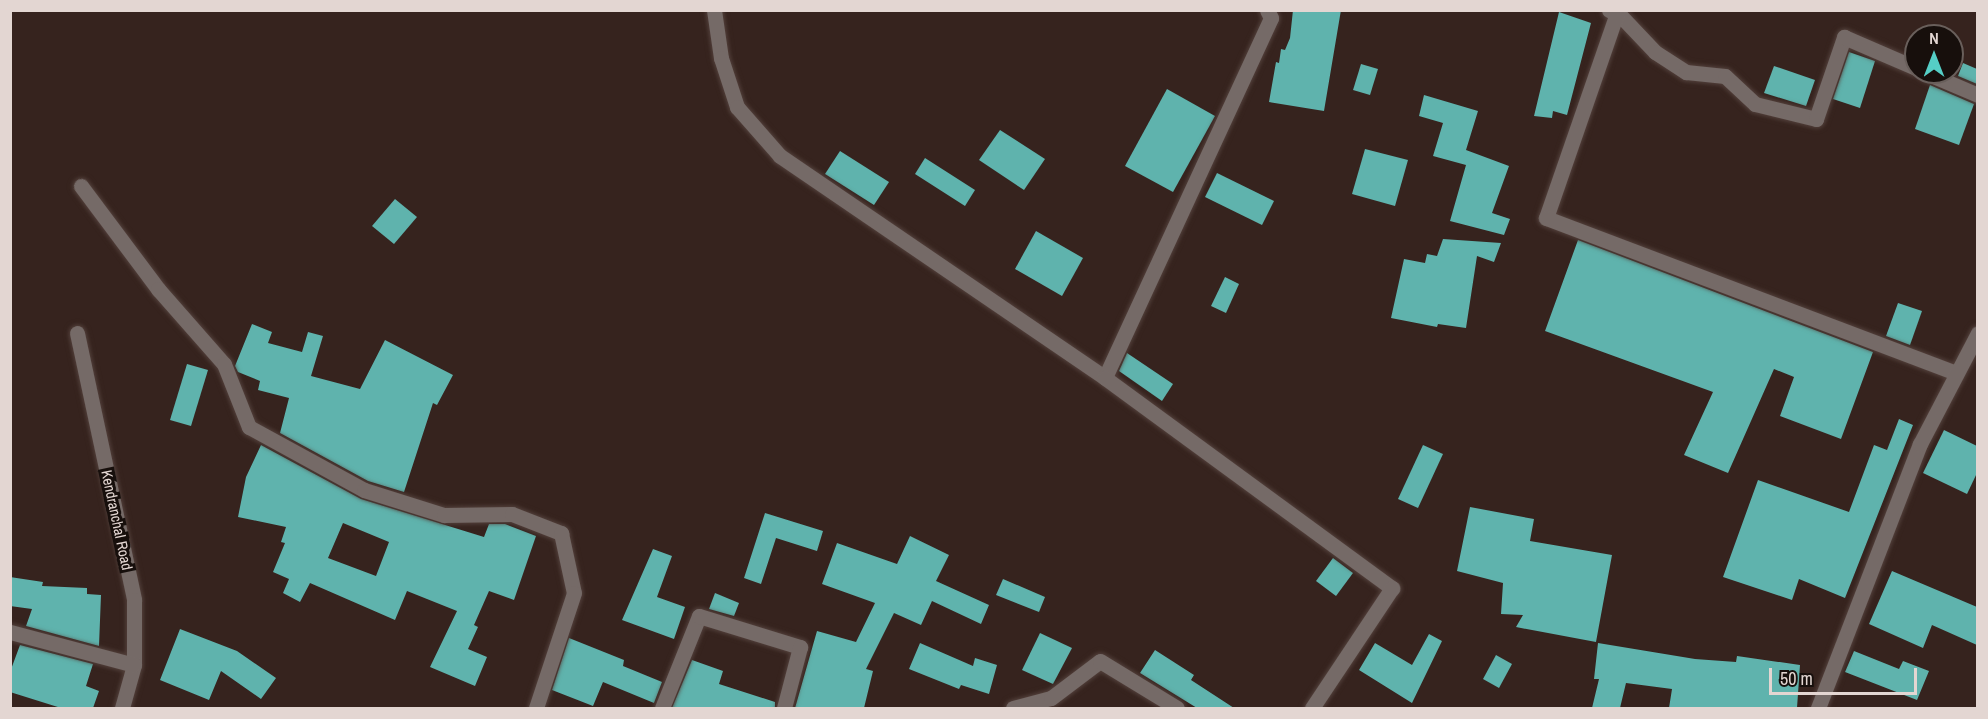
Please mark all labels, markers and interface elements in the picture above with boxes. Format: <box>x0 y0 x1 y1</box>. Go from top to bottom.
north arrow <box>1904 24 1964 84</box>
text: N <box>1929 27 1939 49</box>
street label: Kendranchal Road <box>98 468 136 572</box>
scale bar <box>1772 656 1920 694</box>
text: 50 m <box>1780 666 1813 691</box>

